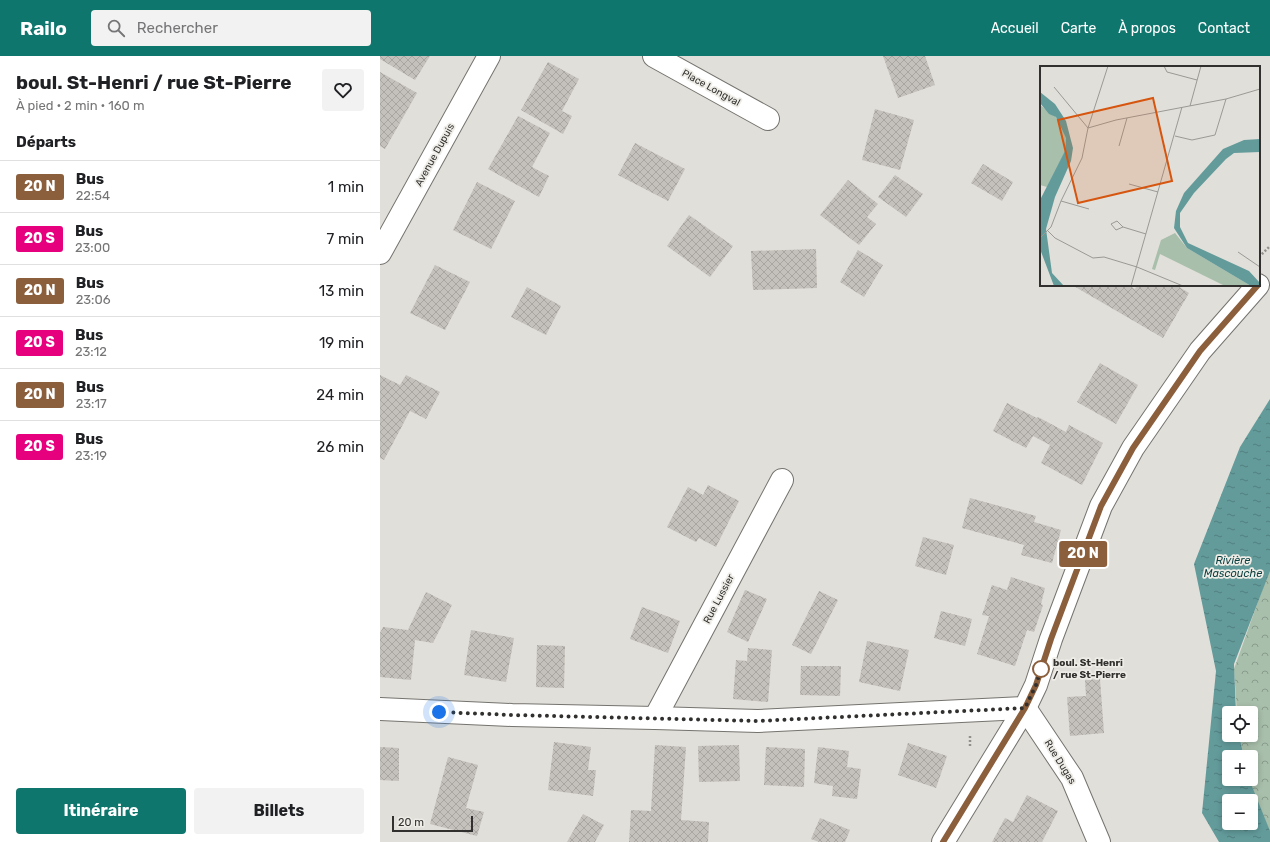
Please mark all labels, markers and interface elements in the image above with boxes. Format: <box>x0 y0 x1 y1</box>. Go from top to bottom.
search box <box>91 10 371 46</box>
text: Railo <box>20 17 67 40</box>
icon: search <box>105 17 127 39</box>
text: Rechercher <box>137 19 218 37</box>
text: Accueil <box>991 20 1039 37</box>
text: Carte <box>1061 20 1096 37</box>
text: À propos <box>1118 20 1176 37</box>
text: Contact <box>1198 20 1250 37</box>
inset map <box>1040 66 1260 286</box>
street label: Place Longval <box>680 67 742 109</box>
button: heart <box>322 69 364 111</box>
text: boul. St-Henri / rue St-Pierre <box>16 71 292 94</box>
text: À pied · 2 min · 160 m <box>16 98 145 113</box>
street label: Avenue Dupuis <box>413 122 457 188</box>
text: Départs <box>16 133 76 151</box>
text: Bus <box>76 170 104 188</box>
text: 20 N <box>24 178 56 195</box>
text: 1 min <box>328 178 364 196</box>
text: 22:54 <box>76 188 110 203</box>
text: Bus <box>75 222 103 240</box>
text: 20 S <box>24 230 55 247</box>
text: 7 min <box>327 230 364 248</box>
text: 23:00 <box>75 240 110 255</box>
text: Bus <box>76 274 104 292</box>
text: 20 N <box>24 282 56 299</box>
text: 13 min <box>319 282 364 300</box>
text: 23:06 <box>76 292 111 307</box>
text: Bus <box>75 326 103 344</box>
text: 20 S <box>24 334 55 351</box>
text: 19 min <box>319 334 364 352</box>
text: 23:12 <box>75 344 107 359</box>
text: Bus <box>76 378 104 396</box>
text: 20 N <box>24 386 56 403</box>
text: 24 min <box>316 386 364 404</box>
text: 23:17 <box>76 396 107 411</box>
text: Bus <box>75 430 103 448</box>
text: 20 S <box>24 438 55 455</box>
text: 26 min <box>316 438 364 456</box>
text: 23:19 <box>75 448 107 463</box>
line badge: 20 N <box>1055 541 1111 567</box>
text: 20 N <box>1067 545 1099 562</box>
water label: Rivière Mascouche <box>1204 554 1262 580</box>
street label: Rue Lussier <box>701 572 737 626</box>
place label: boul. St-Henri / rue St-Pierre <box>1053 657 1126 681</box>
marker: boul. St-Henri / rue St-Pierre <box>1032 660 1050 678</box>
your location <box>429 702 449 722</box>
map controls <box>1222 706 1258 830</box>
button: locate <box>1222 706 1258 742</box>
street label: Rue Dugas <box>1042 738 1078 786</box>
button: + <box>1222 750 1258 786</box>
button: Itinéraire <box>16 788 186 834</box>
button: Billets <box>194 788 364 834</box>
button: − <box>1222 794 1258 830</box>
scale bar <box>392 814 473 833</box>
text: 20 m <box>398 816 424 829</box>

